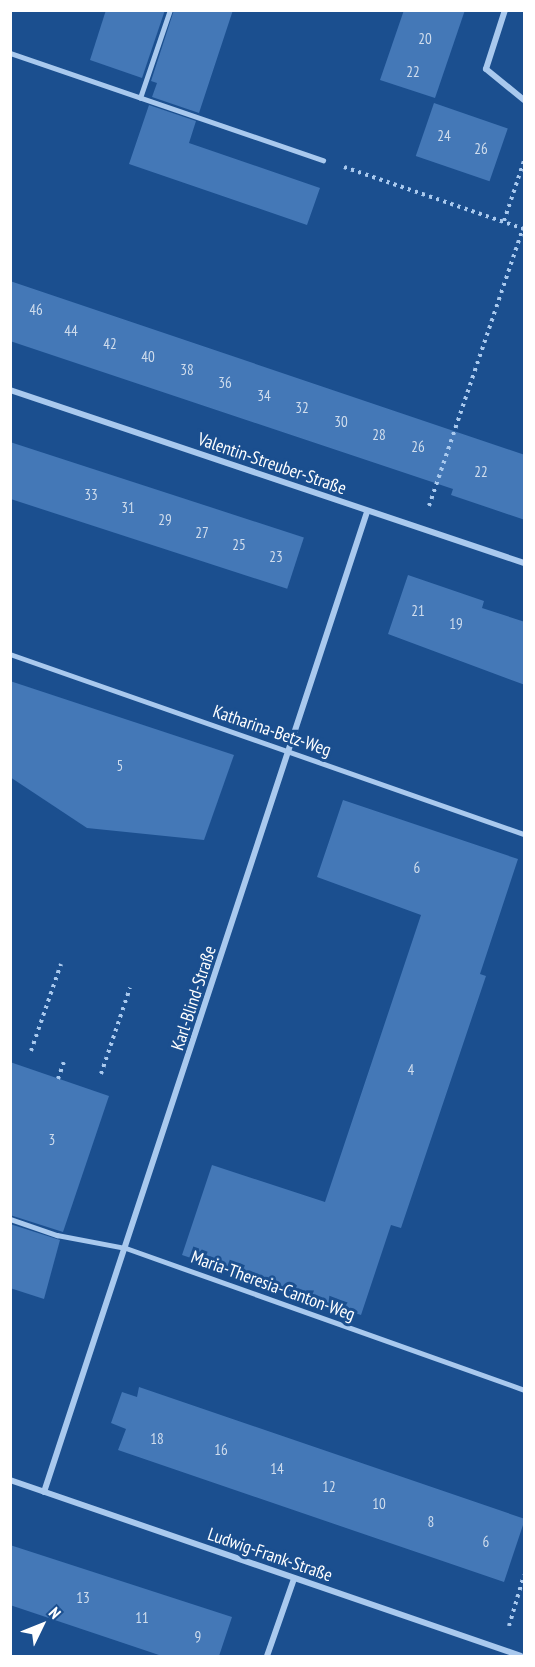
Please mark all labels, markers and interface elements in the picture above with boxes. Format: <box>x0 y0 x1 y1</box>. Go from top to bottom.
house number: 20 <box>418 30 432 48</box>
house number: 22 <box>406 63 420 81</box>
house number: 24 <box>437 127 451 145</box>
house number: 26 <box>474 140 488 158</box>
house number: 46 <box>29 301 43 319</box>
house number: 44 <box>64 322 78 340</box>
house number: 42 <box>103 335 117 353</box>
house number: 40 <box>141 348 155 366</box>
house number: 38 <box>180 361 194 379</box>
house number: 36 <box>218 374 232 392</box>
house number: 34 <box>257 387 271 405</box>
house number: 32 <box>295 399 309 417</box>
house number: 30 <box>334 413 348 431</box>
house number: 28 <box>372 426 386 444</box>
street label: Valentin-Streuber-Straße <box>195 428 349 500</box>
house number: 26 <box>411 438 425 456</box>
house number: 22 <box>474 463 488 481</box>
house number: 33 <box>84 486 98 504</box>
house number: 31 <box>121 499 135 517</box>
house number: 29 <box>158 511 172 529</box>
house number: 27 <box>195 524 209 542</box>
house number: 25 <box>232 536 246 554</box>
house number: 23 <box>269 548 283 566</box>
house number: 21 <box>411 602 425 620</box>
house number: 19 <box>449 615 463 633</box>
street label: Katharina-Betz-Weg <box>210 701 334 761</box>
house number: 5 <box>117 757 123 775</box>
house number: 6 <box>414 859 420 877</box>
street label: Karl-Blind-Straße <box>167 943 221 1053</box>
house number: 4 <box>408 1061 414 1079</box>
house number: 3 <box>49 1131 55 1149</box>
street label: Maria-Theresia-Canton-Weg <box>188 1246 358 1326</box>
house number: 18 <box>150 1430 164 1448</box>
house number: 16 <box>214 1441 228 1459</box>
house number: 14 <box>270 1460 284 1478</box>
house number: 12 <box>322 1478 336 1496</box>
house number: 10 <box>372 1495 386 1513</box>
house number: 8 <box>428 1513 434 1531</box>
street label: Ludwig-Frank-Straße <box>205 1524 335 1586</box>
house number: 6 <box>483 1533 489 1551</box>
house number: 13 <box>76 1589 90 1607</box>
north arrow <box>12 1595 72 1655</box>
text: N <box>45 1603 65 1623</box>
house number: 11 <box>135 1609 149 1627</box>
house number: 9 <box>195 1628 201 1646</box>

